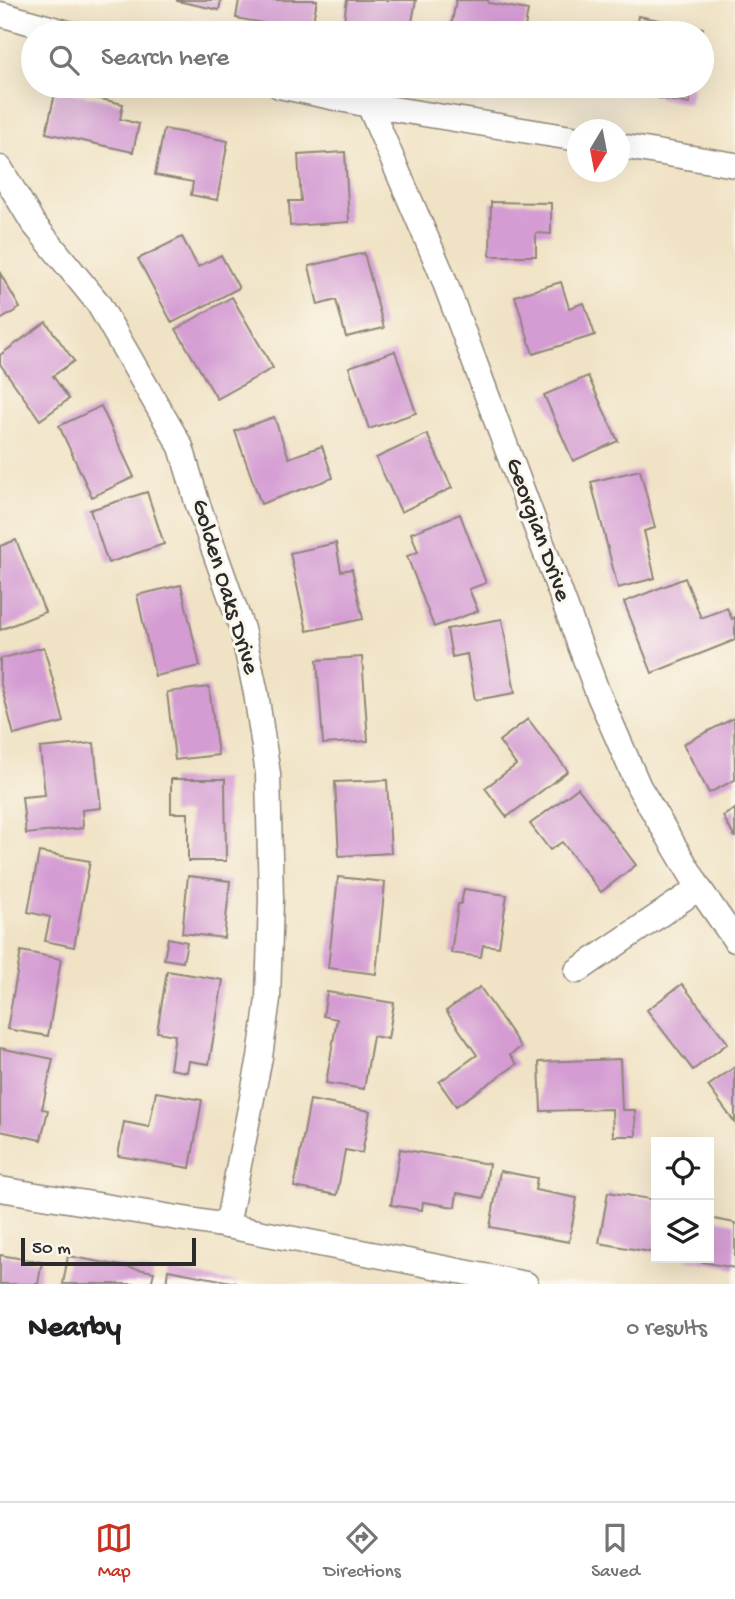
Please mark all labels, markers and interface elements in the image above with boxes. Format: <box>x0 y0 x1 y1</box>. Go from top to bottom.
search box <box>21 21 714 98</box>
icon: search <box>45 41 83 79</box>
text: Search here <box>101 44 229 75</box>
north arrow <box>567 119 630 182</box>
street label: Georgian Drive <box>498 455 576 606</box>
street label: Golden Oaks Drive <box>184 496 265 679</box>
map controls <box>651 1137 714 1263</box>
button: locate <box>651 1137 714 1200</box>
button: layers <box>651 1200 714 1263</box>
scale bar <box>21 1235 196 1267</box>
text: 50 m <box>32 1238 71 1261</box>
text: Nearby <box>28 1312 121 1347</box>
text: 0 results <box>626 1316 707 1343</box>
tab: Map <box>95 1519 133 1584</box>
tab: Directions <box>324 1519 401 1584</box>
tab: Saved <box>591 1519 640 1584</box>

